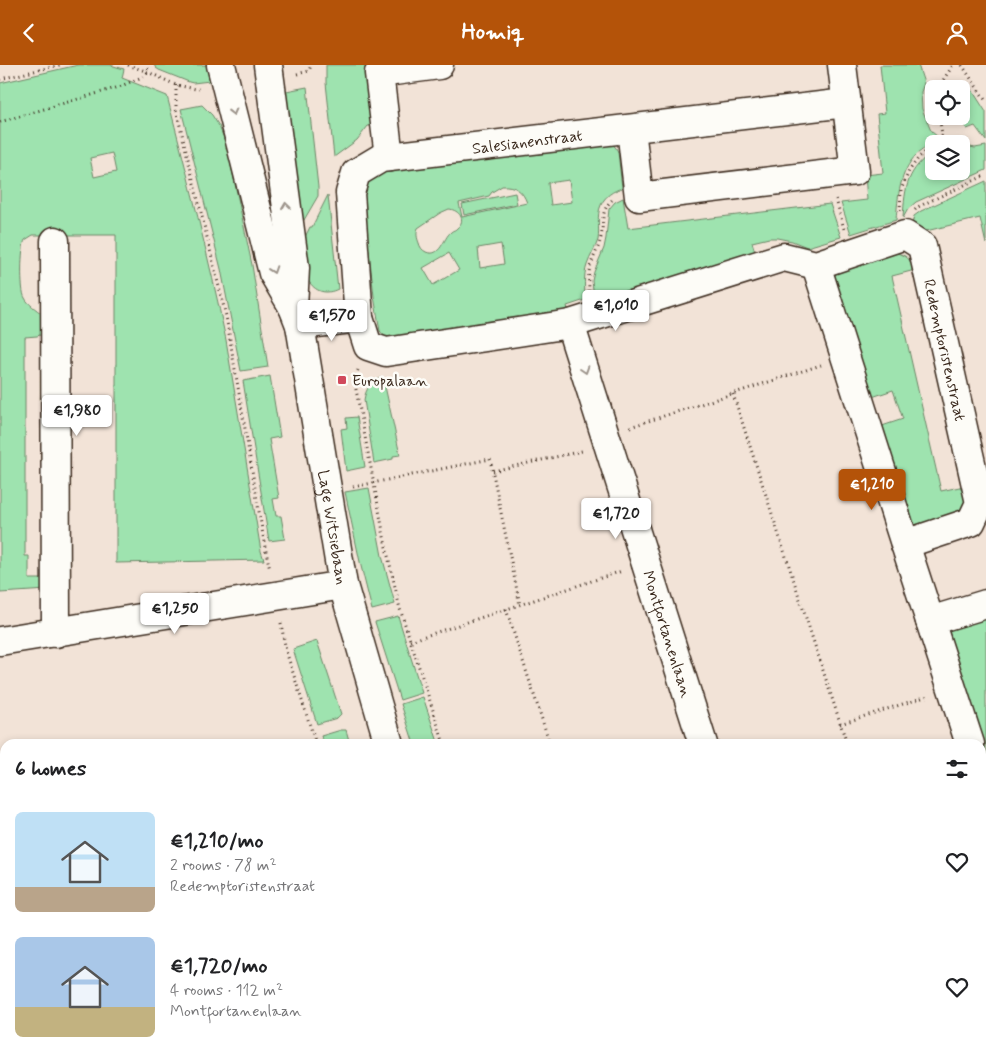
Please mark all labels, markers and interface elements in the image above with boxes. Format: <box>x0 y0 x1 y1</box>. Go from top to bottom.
icon: back <box>15 19 43 47</box>
text: Homiq <box>461 19 525 47</box>
icon: person <box>943 19 971 47</box>
map controls <box>925 80 970 180</box>
button: locate <box>925 80 970 125</box>
one-way arrow <box>227 108 238 117</box>
street label: Salesianenstraat <box>471 125 584 160</box>
button: layers <box>925 135 970 180</box>
one-way arrow <box>281 202 292 210</box>
one-way arrow <box>268 265 278 273</box>
street label: Redemptoristenstraat <box>918 277 970 423</box>
pin: €1,010 <box>575 289 657 332</box>
text: €1,010 <box>593 295 639 316</box>
pin: €1,570 <box>291 299 373 342</box>
text: €1,570 <box>308 305 356 326</box>
one-way arrow <box>579 366 589 374</box>
place label: Europalaan <box>352 371 429 392</box>
marker: Europalaan <box>336 374 348 386</box>
pin: €1,980 <box>36 395 118 437</box>
text: €1,980 <box>53 400 101 421</box>
street label: Lage Witsiebaan <box>312 468 352 586</box>
pin: €1,210 <box>831 469 913 511</box>
text: €1,210 <box>850 474 894 495</box>
pin: €1,720 <box>575 497 657 540</box>
text: €1,720 <box>592 503 640 524</box>
street label: Montfortanenlaan <box>637 568 697 701</box>
pin: €1,250 <box>134 593 216 635</box>
text: €1,250 <box>151 598 199 619</box>
text: 6 homes <box>15 755 86 783</box>
icon: filters <box>943 755 971 783</box>
text: €1,210/mo <box>170 827 264 855</box>
icon: home <box>55 832 115 892</box>
icon: heart <box>943 848 971 876</box>
text: 2 rooms · 78 m² <box>170 855 277 876</box>
text: Redemptoristenstraat <box>170 876 315 897</box>
text: €1,720/mo <box>170 952 267 980</box>
icon: home <box>55 957 115 1017</box>
icon: heart <box>943 973 971 1001</box>
text: 4 rooms · 112 m² <box>170 980 283 1001</box>
text: Montfortanenlaan <box>170 1001 302 1022</box>

